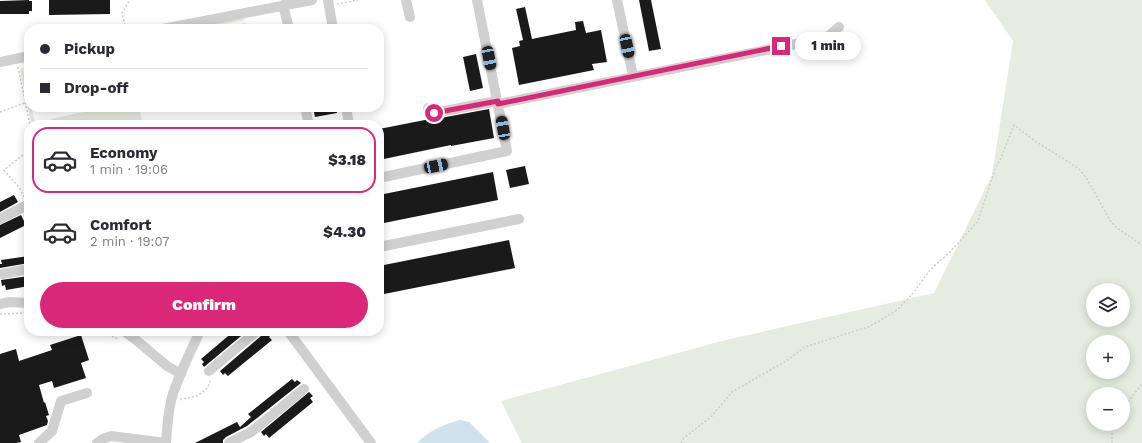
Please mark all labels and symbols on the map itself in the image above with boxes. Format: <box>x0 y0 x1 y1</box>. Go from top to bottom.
callout: 1 min <box>795 32 861 60</box>
car <box>619 33 635 59</box>
route end <box>772 37 790 55</box>
car <box>481 45 497 71</box>
route start <box>425 104 443 122</box>
car <box>495 115 511 141</box>
car <box>423 158 449 174</box>

